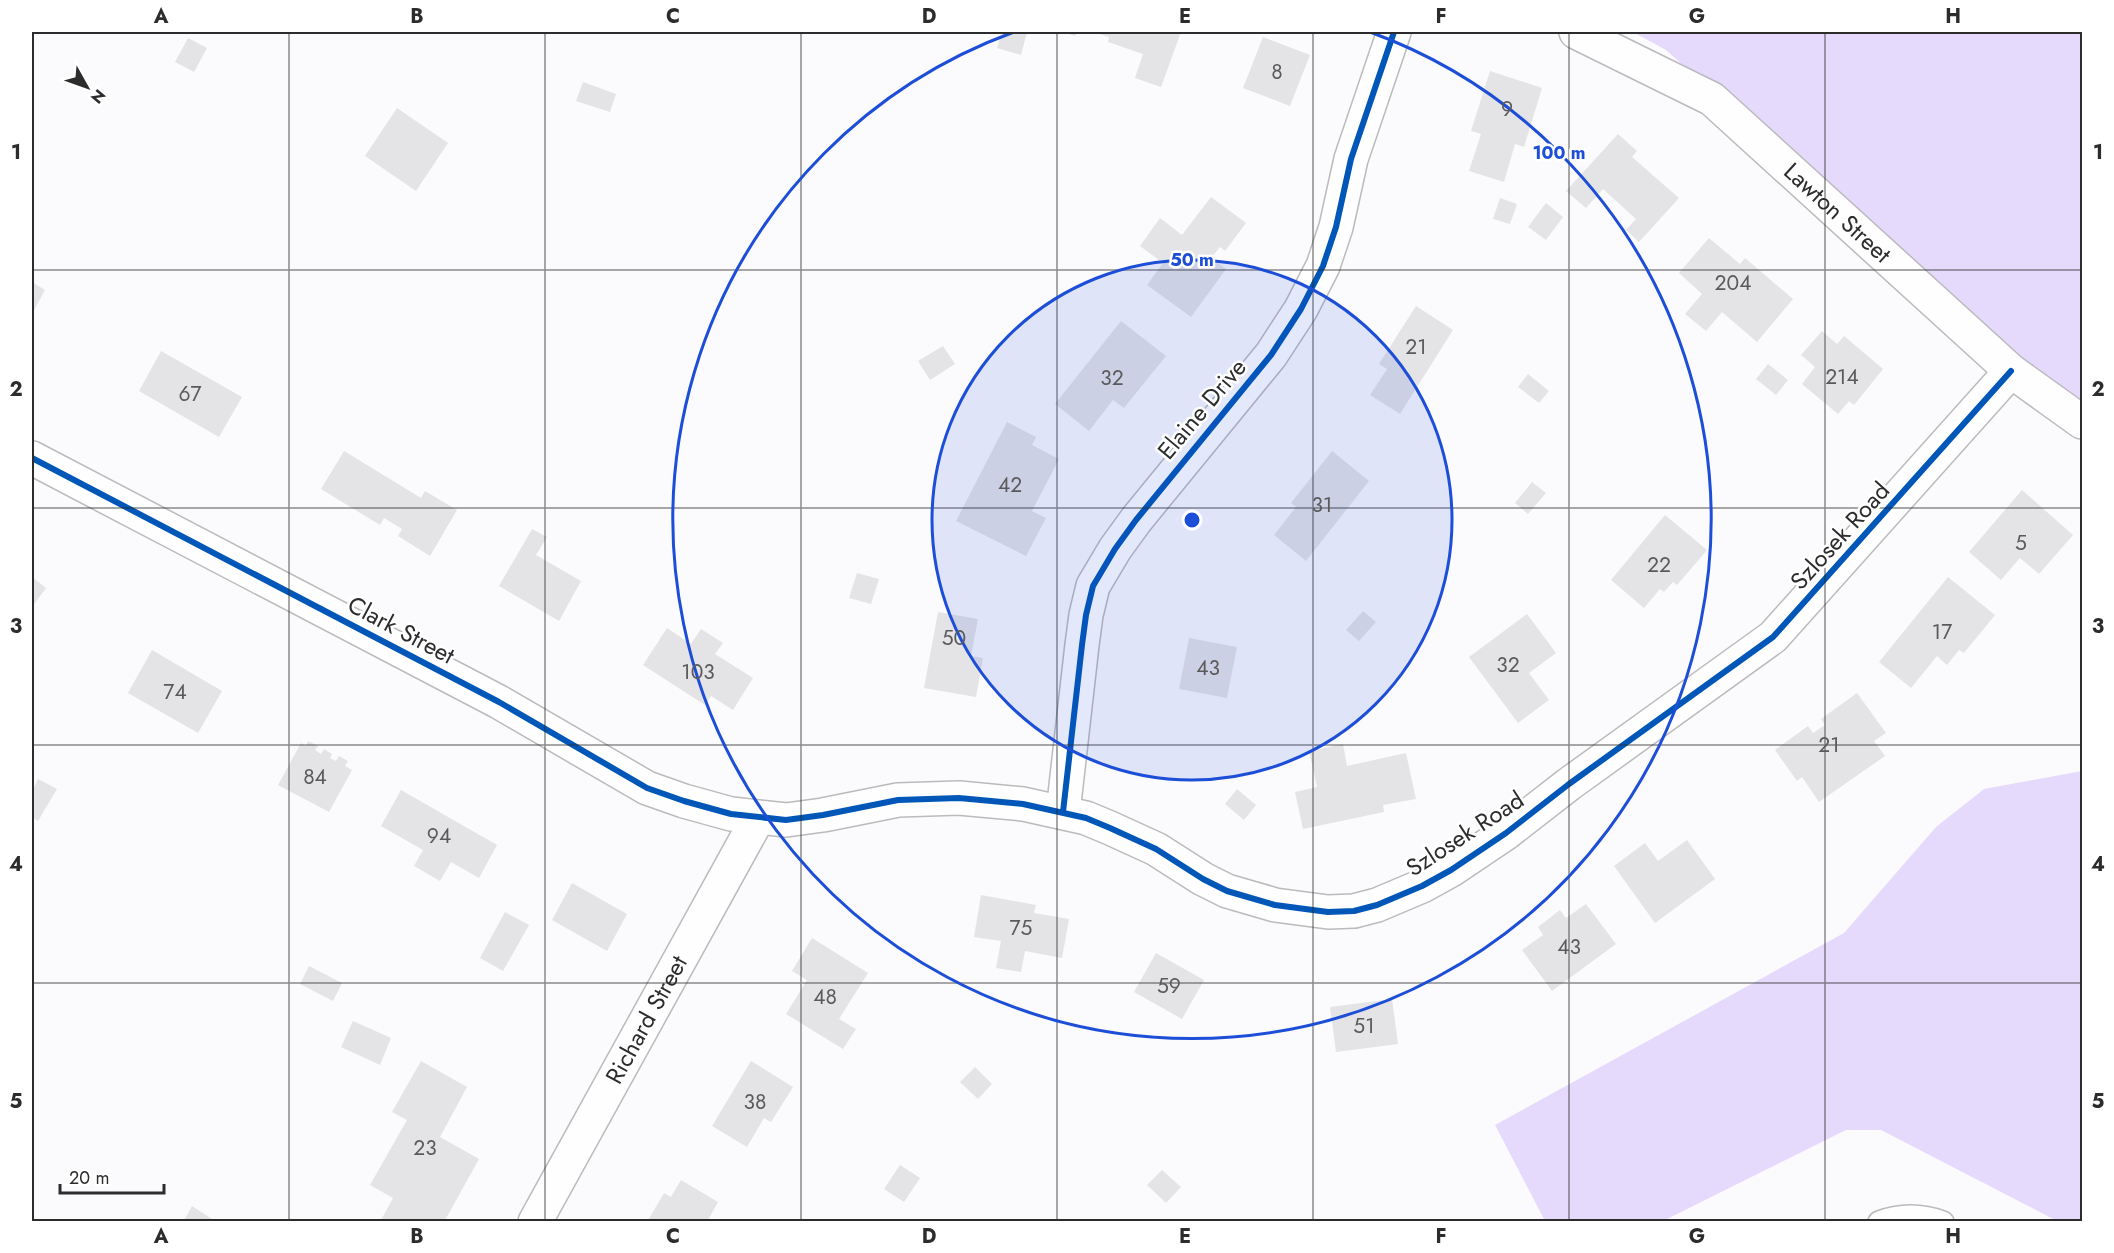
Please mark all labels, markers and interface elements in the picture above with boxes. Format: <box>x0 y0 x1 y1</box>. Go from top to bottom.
text: A <box>153 2 169 31</box>
text: B <box>410 2 424 31</box>
text: C <box>666 2 680 31</box>
text: D <box>922 2 936 31</box>
text: E <box>1179 2 1191 31</box>
text: F <box>1435 2 1447 31</box>
text: G <box>1689 2 1705 31</box>
text: H <box>1945 2 1961 31</box>
north arrow <box>57 57 117 117</box>
house number: 8 <box>1271 57 1283 87</box>
text: N <box>85 84 111 109</box>
house number: 9 <box>1501 94 1513 124</box>
text: 1 <box>11 138 21 167</box>
text: 1 <box>2093 138 2103 167</box>
text: 100 m <box>1532 140 1586 166</box>
street label: Lawton Street <box>1776 154 1899 271</box>
text: 50 m <box>1170 247 1214 273</box>
house number: 204 <box>1715 268 1751 298</box>
house number: 21 <box>1405 332 1427 362</box>
street label: Elaine Drive <box>1149 351 1254 467</box>
house number: 214 <box>1825 362 1859 392</box>
house number: 32 <box>1100 363 1124 393</box>
text: 2 <box>9 375 23 404</box>
text: 2 <box>2091 375 2105 404</box>
house number: 67 <box>178 379 202 409</box>
house number: 42 <box>998 470 1022 500</box>
street label: Szlosek Road <box>1782 474 1898 597</box>
house number: 31 <box>1312 490 1332 520</box>
centre of rings <box>1182 510 1202 530</box>
house number: 5 <box>2015 528 2027 558</box>
house number: 22 <box>1647 550 1671 580</box>
street label: Clark Street <box>341 587 461 673</box>
text: 3 <box>10 612 22 641</box>
text: 3 <box>2092 612 2104 641</box>
house number: 17 <box>1932 617 1952 647</box>
house number: 50 <box>942 623 966 653</box>
house number: 32 <box>1496 650 1520 680</box>
house number: 43 <box>1196 653 1220 683</box>
house number: 103 <box>681 657 715 687</box>
house number: 74 <box>163 677 187 707</box>
house number: 21 <box>1818 730 1840 760</box>
house number: 84 <box>303 762 327 792</box>
street label: Szlosek Road <box>1399 782 1531 885</box>
house number: 94 <box>427 821 451 851</box>
text: 4 <box>9 850 23 879</box>
text: 4 <box>2091 850 2105 879</box>
house number: 75 <box>1010 913 1032 943</box>
house number: 43 <box>1557 932 1581 962</box>
street label: Richard Street <box>597 949 696 1090</box>
house number: 59 <box>1157 971 1181 1001</box>
house number: 48 <box>813 982 837 1012</box>
house number: 51 <box>1353 1011 1375 1041</box>
text: 5 <box>10 1087 23 1116</box>
house number: 38 <box>744 1087 766 1117</box>
text: 5 <box>2092 1087 2105 1116</box>
house number: 23 <box>413 1133 437 1163</box>
scale bar <box>60 1157 164 1195</box>
text: 20 m <box>69 1165 109 1191</box>
text: A <box>153 1222 169 1251</box>
text: B <box>410 1222 424 1251</box>
text: C <box>666 1222 680 1251</box>
text: D <box>922 1222 936 1251</box>
text: E <box>1179 1222 1191 1251</box>
text: F <box>1435 1222 1447 1251</box>
text: G <box>1689 1222 1705 1251</box>
text: H <box>1945 1222 1961 1251</box>

